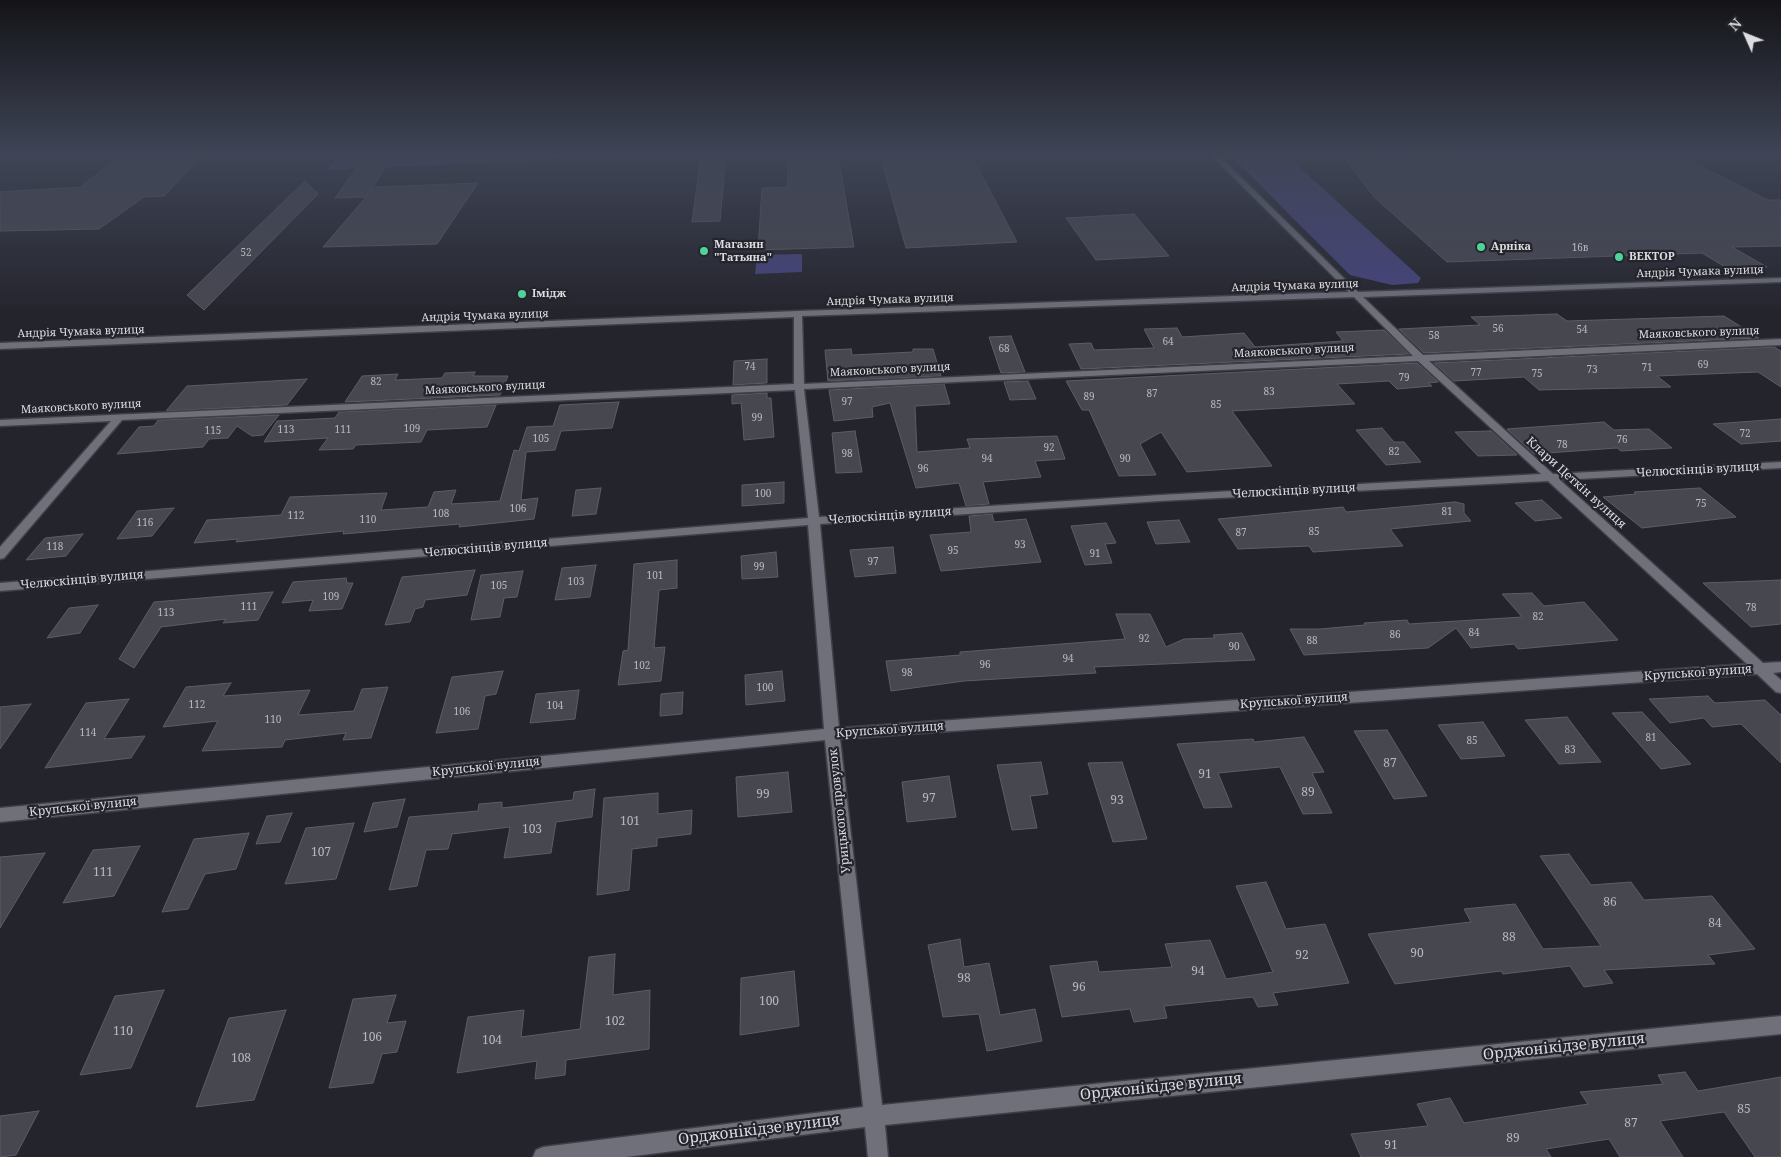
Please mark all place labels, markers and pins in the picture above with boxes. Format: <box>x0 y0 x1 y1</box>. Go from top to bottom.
place label: Магазин "Татьяна" <box>714 238 772 264</box>
place label: Арніка <box>1491 240 1531 254</box>
marker: Арніка <box>1475 241 1487 253</box>
marker: Магазин "Татьяна" <box>698 245 710 257</box>
place label: ВЕКТОР <box>1629 250 1675 264</box>
marker: ВЕКТОР <box>1613 251 1625 263</box>
place label: Імідж <box>532 287 566 301</box>
marker: Імідж <box>516 288 528 300</box>

